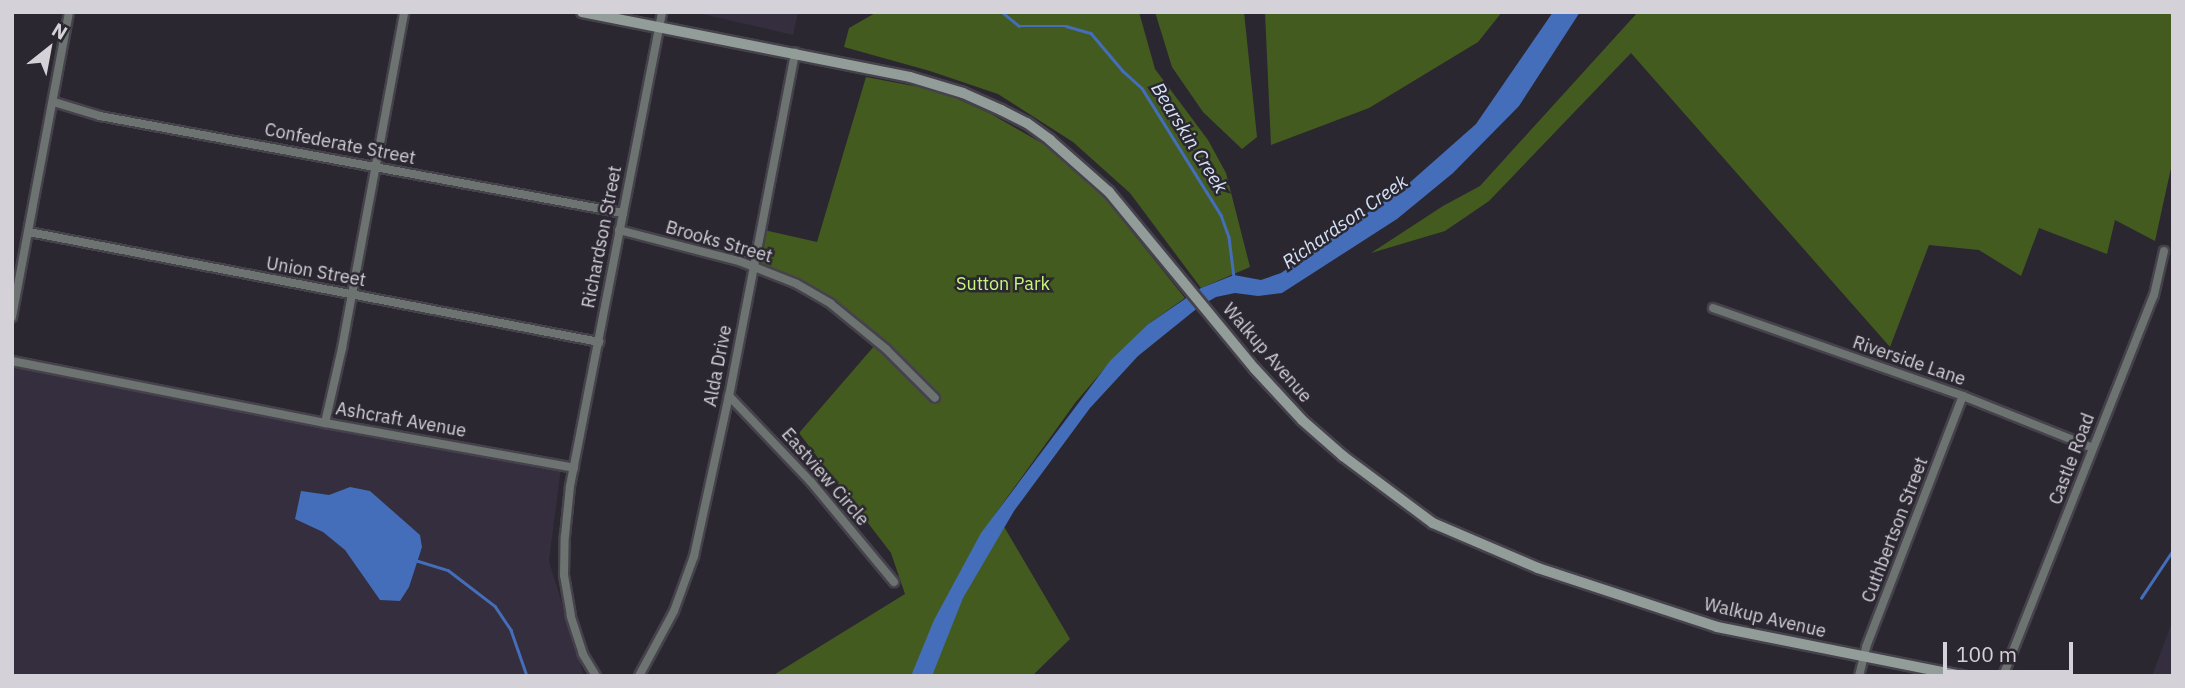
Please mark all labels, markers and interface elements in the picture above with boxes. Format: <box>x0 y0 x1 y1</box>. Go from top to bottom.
north arrow <box>14 14 84 84</box>
text: N <box>48 17 72 45</box>
water label: Bearskin Creek <box>1146 78 1232 198</box>
street label: Confederate Street <box>263 119 417 169</box>
street label: Richardson Street <box>578 164 626 310</box>
water label: Richardson Creek <box>1278 170 1412 274</box>
street label: Brooks Street <box>663 216 775 268</box>
street label: Union Street <box>264 253 368 291</box>
park label: Sutton Park <box>956 273 1050 295</box>
street label: Walkup Avenue <box>1218 299 1316 407</box>
street label: Alda Drive <box>700 323 736 409</box>
street label: Riverside Lane <box>1850 332 1968 390</box>
street label: Ashcraft Avenue <box>334 398 468 442</box>
street label: Castle Road <box>2045 410 2099 508</box>
street label: Eastview Circle <box>777 424 873 530</box>
street label: Cuthbertson Street <box>1857 454 1933 606</box>
street label: Walkup Avenue <box>1702 593 1828 643</box>
scale bar <box>1947 628 2076 672</box>
text: 100 m <box>1956 640 2017 668</box>

